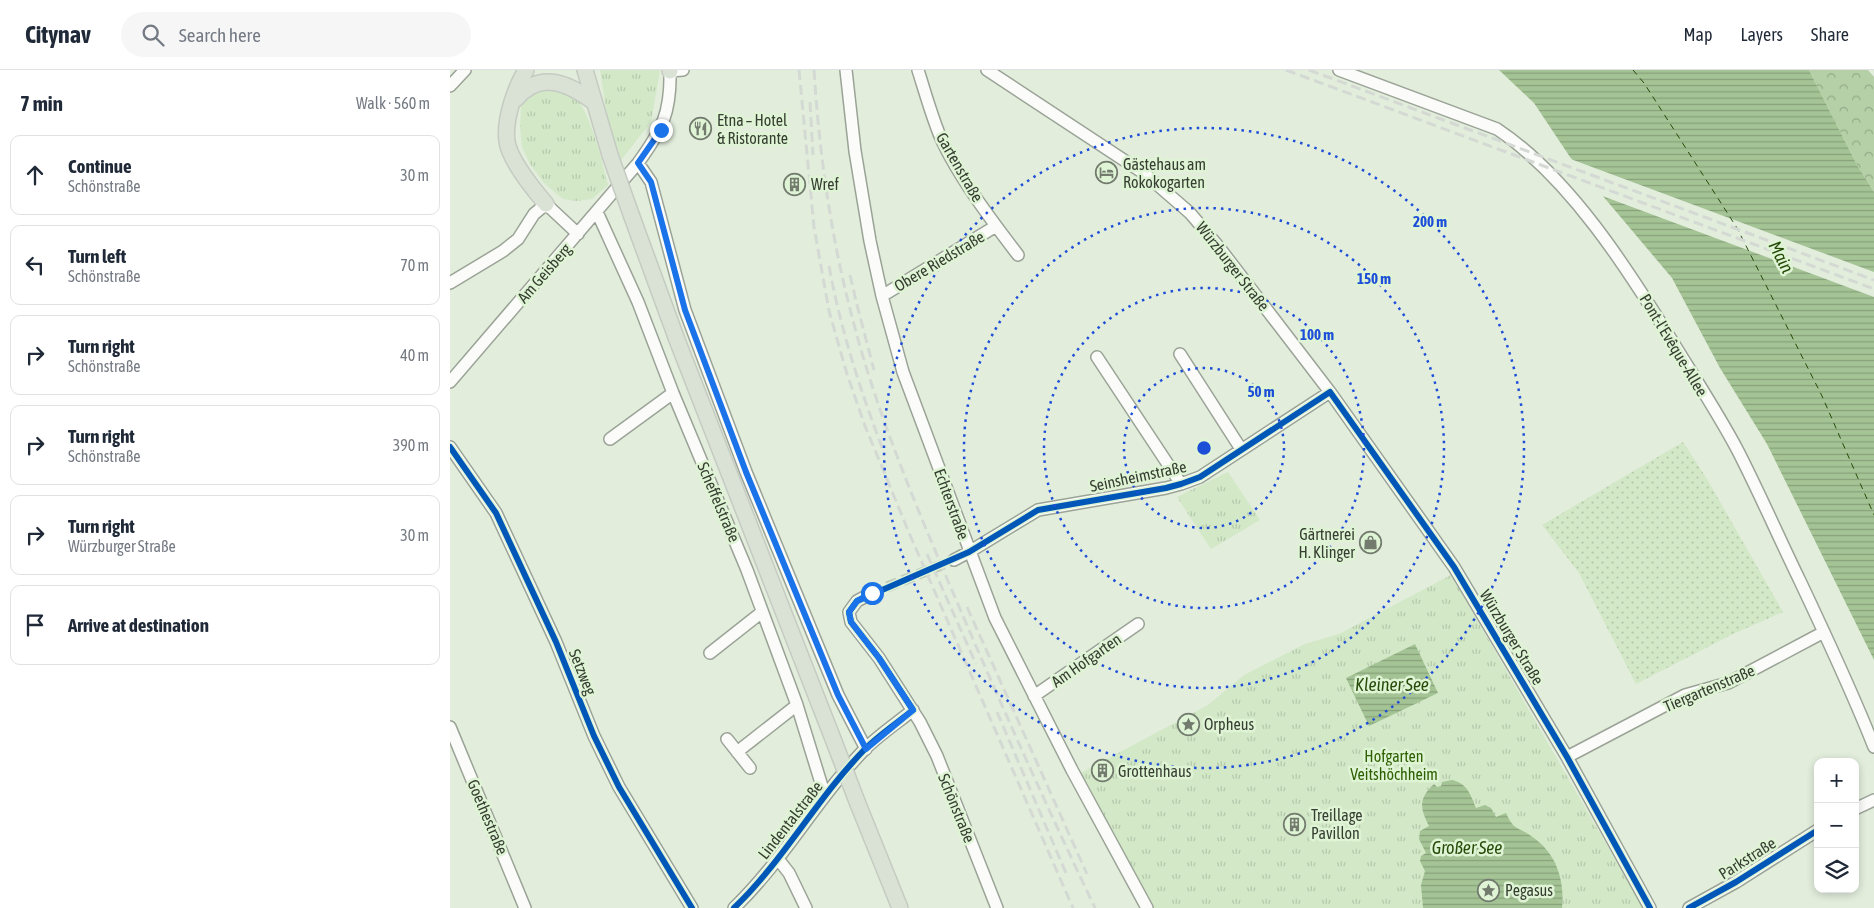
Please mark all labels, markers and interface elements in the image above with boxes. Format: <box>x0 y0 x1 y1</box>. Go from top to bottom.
search box <box>121 12 471 57</box>
text: Citynav <box>25 21 91 48</box>
icon: search <box>139 21 167 49</box>
text: Search here <box>179 24 261 46</box>
text: Map <box>1683 24 1712 45</box>
text: Layers <box>1740 24 1783 45</box>
text: Share <box>1811 24 1849 45</box>
text: 7 min <box>20 91 63 115</box>
text: Walk · 560 m <box>356 94 430 112</box>
place label: Etna – Hotel & Ristorante <box>717 111 788 147</box>
restaurant icon: Etna – Hotel & Ristorante <box>689 117 713 141</box>
route end <box>650 119 673 142</box>
street label: Gartenstraße <box>933 129 987 205</box>
text: Continue <box>68 155 132 177</box>
place label: Gästehaus am Rokokogarten <box>1123 155 1206 192</box>
icon: ahead <box>21 161 49 189</box>
hotel icon: Gästehaus am Rokokogarten <box>1095 161 1119 185</box>
text: 30 m <box>400 166 429 184</box>
building icon: Wref <box>783 172 807 196</box>
place label: Wref <box>811 175 840 193</box>
text: Schönstraße <box>68 177 141 195</box>
text: 200 m <box>1413 213 1447 230</box>
street label: Würzburger Straße <box>1192 218 1273 315</box>
street label: Obere Riedstraße <box>891 227 987 295</box>
water label: Main <box>1765 237 1798 277</box>
street label: Am Geisberg <box>513 240 575 307</box>
text: Turn left <box>68 245 126 267</box>
icon: left <box>21 251 49 279</box>
text: 70 m <box>400 256 429 274</box>
text: Schönstraße <box>68 267 141 285</box>
text: 150 m <box>1357 270 1391 287</box>
street label: Pont-l'Evêque-Allee <box>1636 291 1712 400</box>
text: 100 m <box>1300 326 1334 343</box>
text: Turn right <box>68 335 135 357</box>
icon: right <box>21 341 49 369</box>
text: 40 m <box>400 346 429 364</box>
text: Schönstraße <box>68 357 141 375</box>
text: 50 m <box>1248 383 1275 400</box>
text: Turn right <box>68 425 135 447</box>
icon: right <box>21 431 49 459</box>
text: 390 m <box>393 436 429 454</box>
centre of rings <box>1195 439 1213 457</box>
text: Schönstraße <box>68 447 141 465</box>
street label: Seinsheimstraße <box>1088 457 1188 495</box>
street label: Scheffelstraße <box>694 459 744 545</box>
street label: Echterstraße <box>931 466 973 542</box>
text: Turn right <box>68 515 135 537</box>
icon: right <box>21 521 49 549</box>
place label: Gärtnerei H. Klinger <box>1299 525 1355 562</box>
text: 30 m <box>400 526 429 544</box>
shop icon: Gärtnerei H. Klinger <box>1359 531 1383 555</box>
text: Würzburger Straße <box>68 537 176 555</box>
route start <box>861 582 884 605</box>
street label: Würzburger Straße <box>1476 586 1547 688</box>
icon: arrive <box>21 611 49 639</box>
text: Arrive at destination <box>68 614 209 636</box>
street label: Am Hofgarten <box>1048 629 1125 691</box>
street label: Setzweg <box>565 646 600 698</box>
street label: Tiergartenstraße <box>1661 661 1757 716</box>
water label: Kleiner See <box>1355 674 1429 695</box>
place icon: Orpheus <box>1176 712 1200 736</box>
place label: Orpheus <box>1204 715 1254 734</box>
park label: Hofgarten Veitshöchheim <box>1350 747 1438 783</box>
map controls <box>1814 758 1859 893</box>
button: + <box>1814 758 1859 803</box>
building icon: Grottenhaus <box>1090 759 1114 783</box>
place label: Grottenhaus <box>1118 762 1192 780</box>
street label: Schönstraße <box>935 771 979 845</box>
street label: Goethestraße <box>464 777 512 857</box>
street label: Lindentalstraße <box>754 778 826 862</box>
button: − <box>1814 803 1859 848</box>
place label: Treillage Pavillon <box>1311 806 1362 842</box>
building icon: Treillage Pavillon <box>1283 812 1307 836</box>
street label: Parkstraße <box>1715 834 1779 882</box>
water label: Großer See <box>1432 837 1502 858</box>
button: layers <box>1814 848 1859 893</box>
place icon: Pegasus <box>1477 878 1501 902</box>
place label: Pegasus <box>1505 881 1553 900</box>

